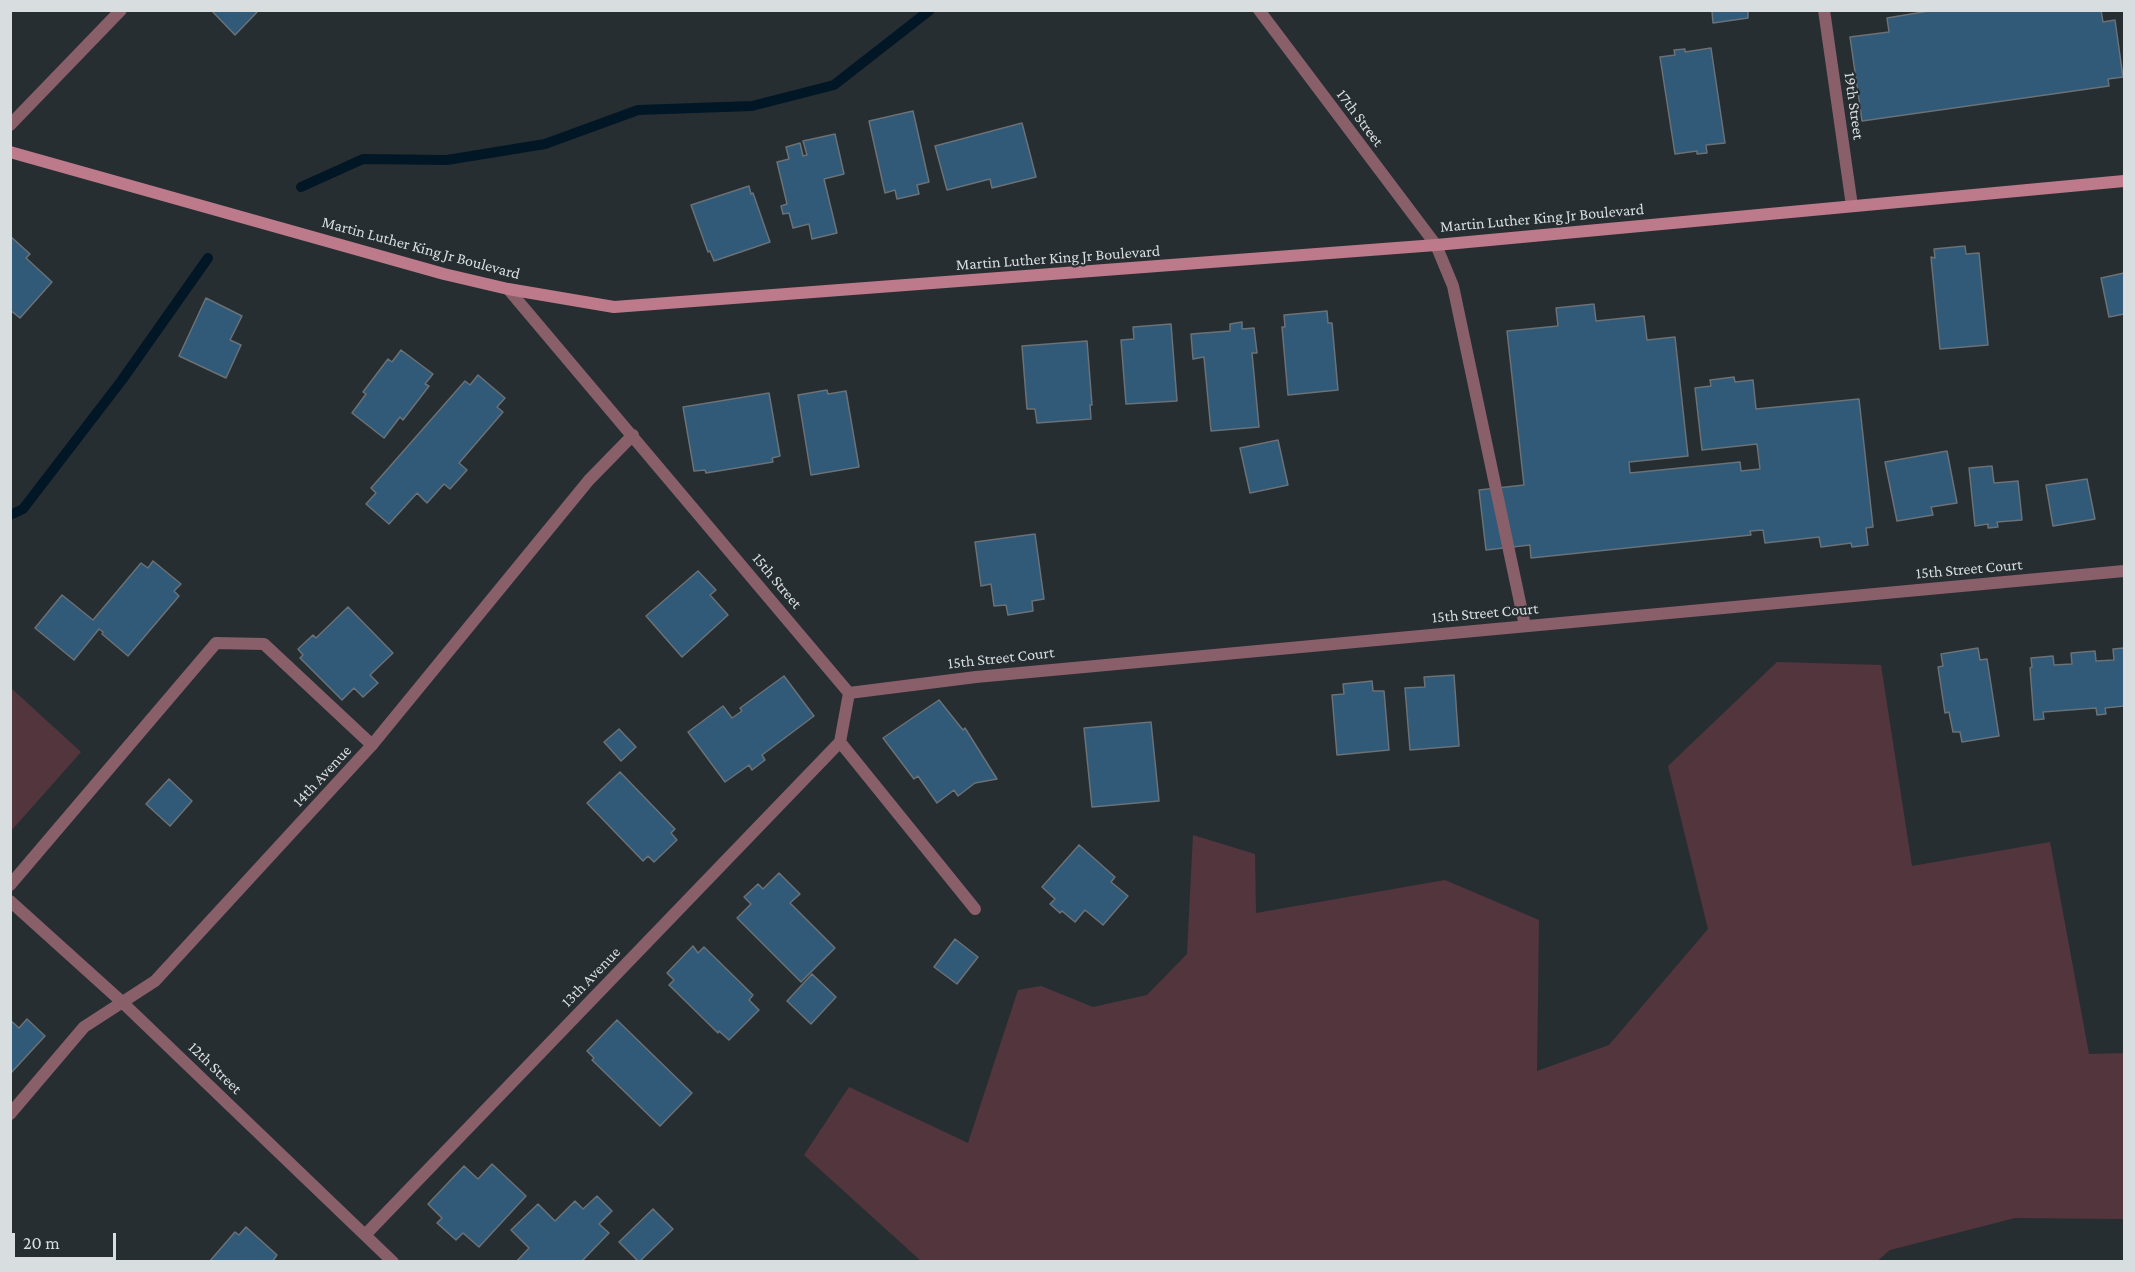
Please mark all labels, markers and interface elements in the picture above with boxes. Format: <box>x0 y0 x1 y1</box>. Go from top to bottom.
street label: 19th Street <box>1840 71 1868 141</box>
street label: 17th Street <box>1332 85 1388 151</box>
street label: Martin Luther King Jr Boulevard <box>1439 200 1645 236</box>
street label: Martin Luther King Jr Boulevard <box>320 212 522 284</box>
street label: Martin Luther King Jr Boulevard <box>955 241 1161 275</box>
street label: 15th Street <box>748 549 806 613</box>
street label: 15th Street Court <box>1915 555 2023 583</box>
street label: 15th Street Court <box>1431 599 1539 627</box>
street label: 15th Street Court <box>947 643 1055 673</box>
street label: 14th Avenue <box>289 741 355 811</box>
street label: 13th Avenue <box>557 943 625 1011</box>
street label: 12th Street <box>184 1038 246 1098</box>
scale bar <box>15 1221 118 1259</box>
text: 20 m <box>23 1233 60 1253</box>

